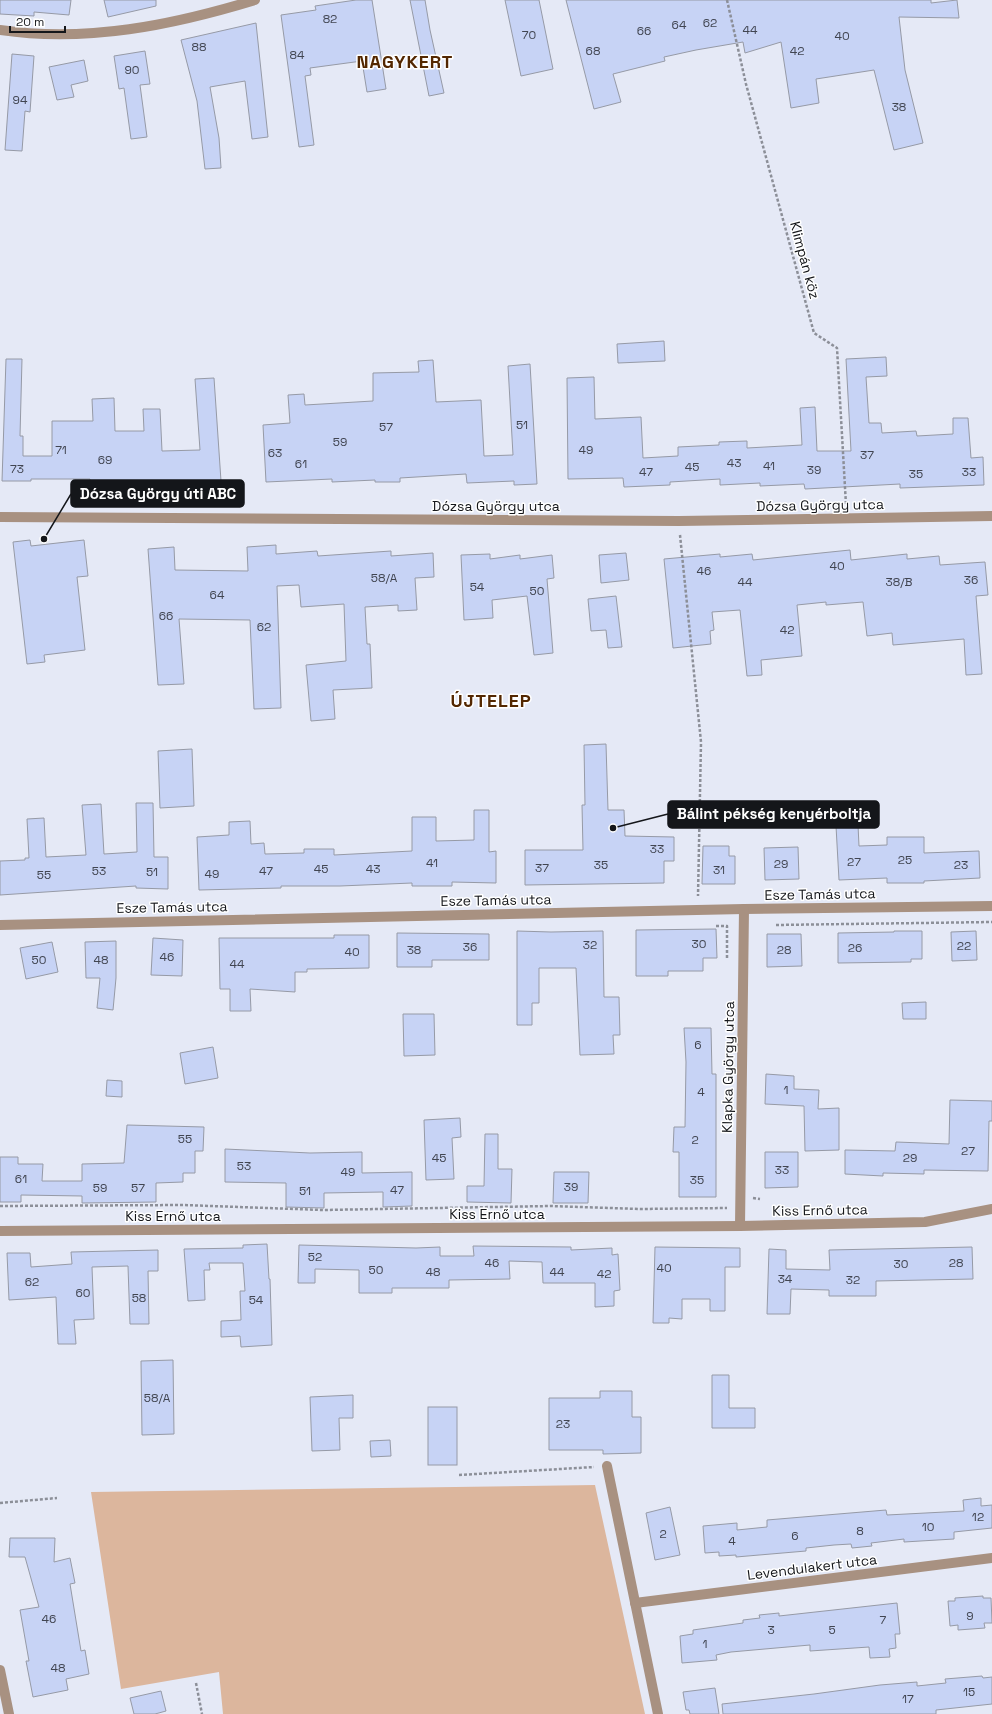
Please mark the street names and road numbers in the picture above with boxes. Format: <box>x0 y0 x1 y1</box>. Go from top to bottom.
street label: Klimpán köz <box>786 219 824 301</box>
street label: Dózsa György utca <box>756 495 884 515</box>
street label: Dózsa György utca <box>432 497 560 515</box>
street label: Esze Tamás utca <box>764 884 876 904</box>
street label: Esze Tamás utca <box>440 890 552 910</box>
street label: Esze Tamás utca <box>116 897 228 917</box>
street label: Klapka György utca <box>718 1001 738 1133</box>
street label: Kiss Ernő utca <box>772 1200 868 1220</box>
street label: Kiss Ernő utca <box>449 1205 545 1223</box>
street label: Kiss Ernő utca <box>125 1207 221 1225</box>
street label: Levendulakert utca <box>746 1550 878 1584</box>

